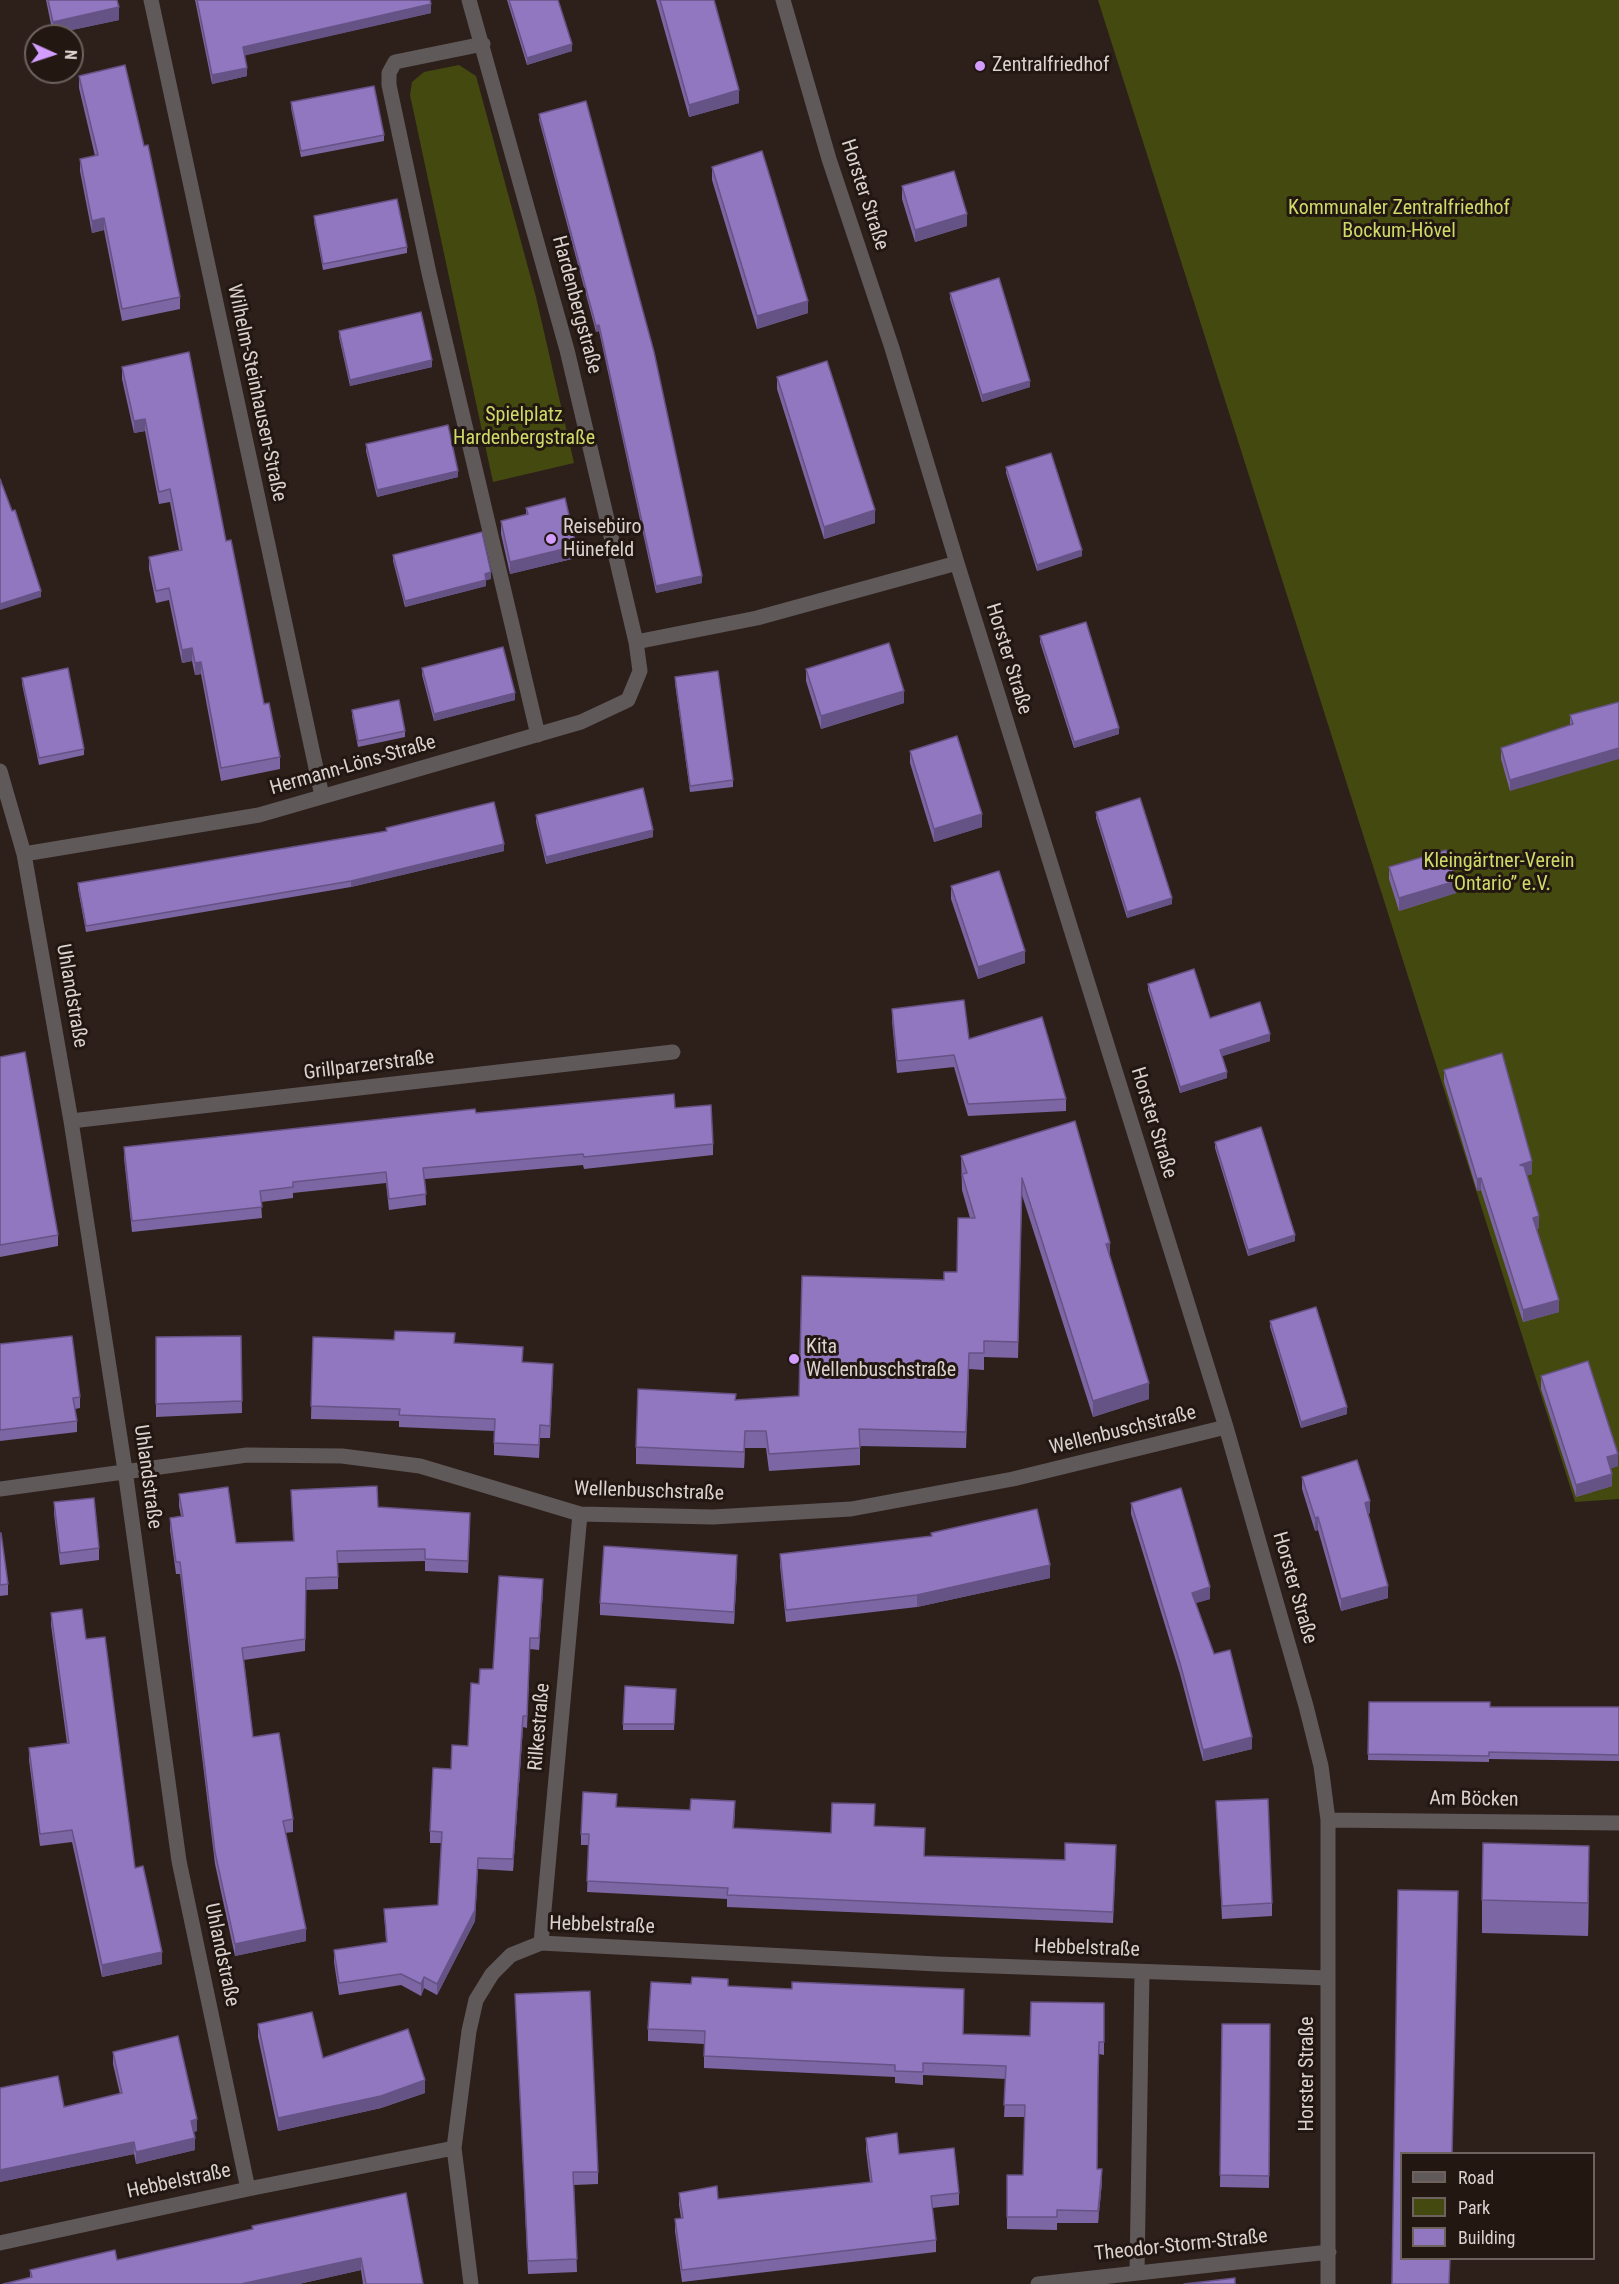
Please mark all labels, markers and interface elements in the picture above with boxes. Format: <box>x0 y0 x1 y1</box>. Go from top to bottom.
north arrow <box>24 24 84 84</box>
text: N <box>61 49 80 60</box>
place label: Zentralfriedhof <box>992 54 1109 78</box>
marker: Zentralfriedhof <box>973 59 987 73</box>
street label: Horster Straße <box>835 137 893 253</box>
park label: Kommunaler Zentralfriedhof Bockum-Hövel <box>1288 197 1510 244</box>
street label: Hardenbergstraße <box>546 233 606 377</box>
street label: Wilhelm-Steinhausen-Straße <box>221 282 291 504</box>
park label: Spielplatz Hardenbergstraße <box>453 404 595 451</box>
place label: Reisebüro Hünefeld <box>563 516 642 563</box>
marker: Reisebüro Hünefeld <box>544 532 558 546</box>
street label: Horster Straße <box>980 600 1036 718</box>
street label: Hermann-Löns-Straße <box>267 731 439 801</box>
park label: Kleingärtner-Verein “Ontario” e.V. <box>1424 850 1574 897</box>
street label: Uhlandstraße <box>50 942 92 1050</box>
street label: Grillparzerstraße <box>302 1046 436 1086</box>
street label: Horster Straße <box>1125 1064 1181 1182</box>
place label: Kita Wellenbuschstraße <box>806 1336 956 1383</box>
marker: Kita Wellenbuschstraße <box>787 1352 801 1366</box>
street label: Wellenbuschstraße <box>1047 1401 1199 1461</box>
street label: Uhlandstraße <box>128 1423 166 1531</box>
street label: Wellenbuschstraße <box>574 1477 724 1507</box>
street label: Horster Straße <box>1267 1529 1321 1647</box>
street label: Rilkestraße <box>524 1682 556 1772</box>
street label: Am Böcken <box>1429 1787 1519 1813</box>
street label: Uhlandstraße <box>198 1901 244 2009</box>
street label: Hebbelstraße <box>549 1912 655 1940</box>
street label: Hebbelstraße <box>1034 1935 1140 1963</box>
street label: Horster Straße <box>1296 2016 1320 2132</box>
legend <box>1400 2152 1595 2260</box>
street label: Hebbelstraße <box>125 2159 233 2205</box>
text: Road <box>1458 2167 1494 2188</box>
text: Park <box>1458 2197 1490 2218</box>
street label: Theodor-Storm-Straße <box>1093 2225 1269 2267</box>
text: Building <box>1458 2227 1515 2248</box>

